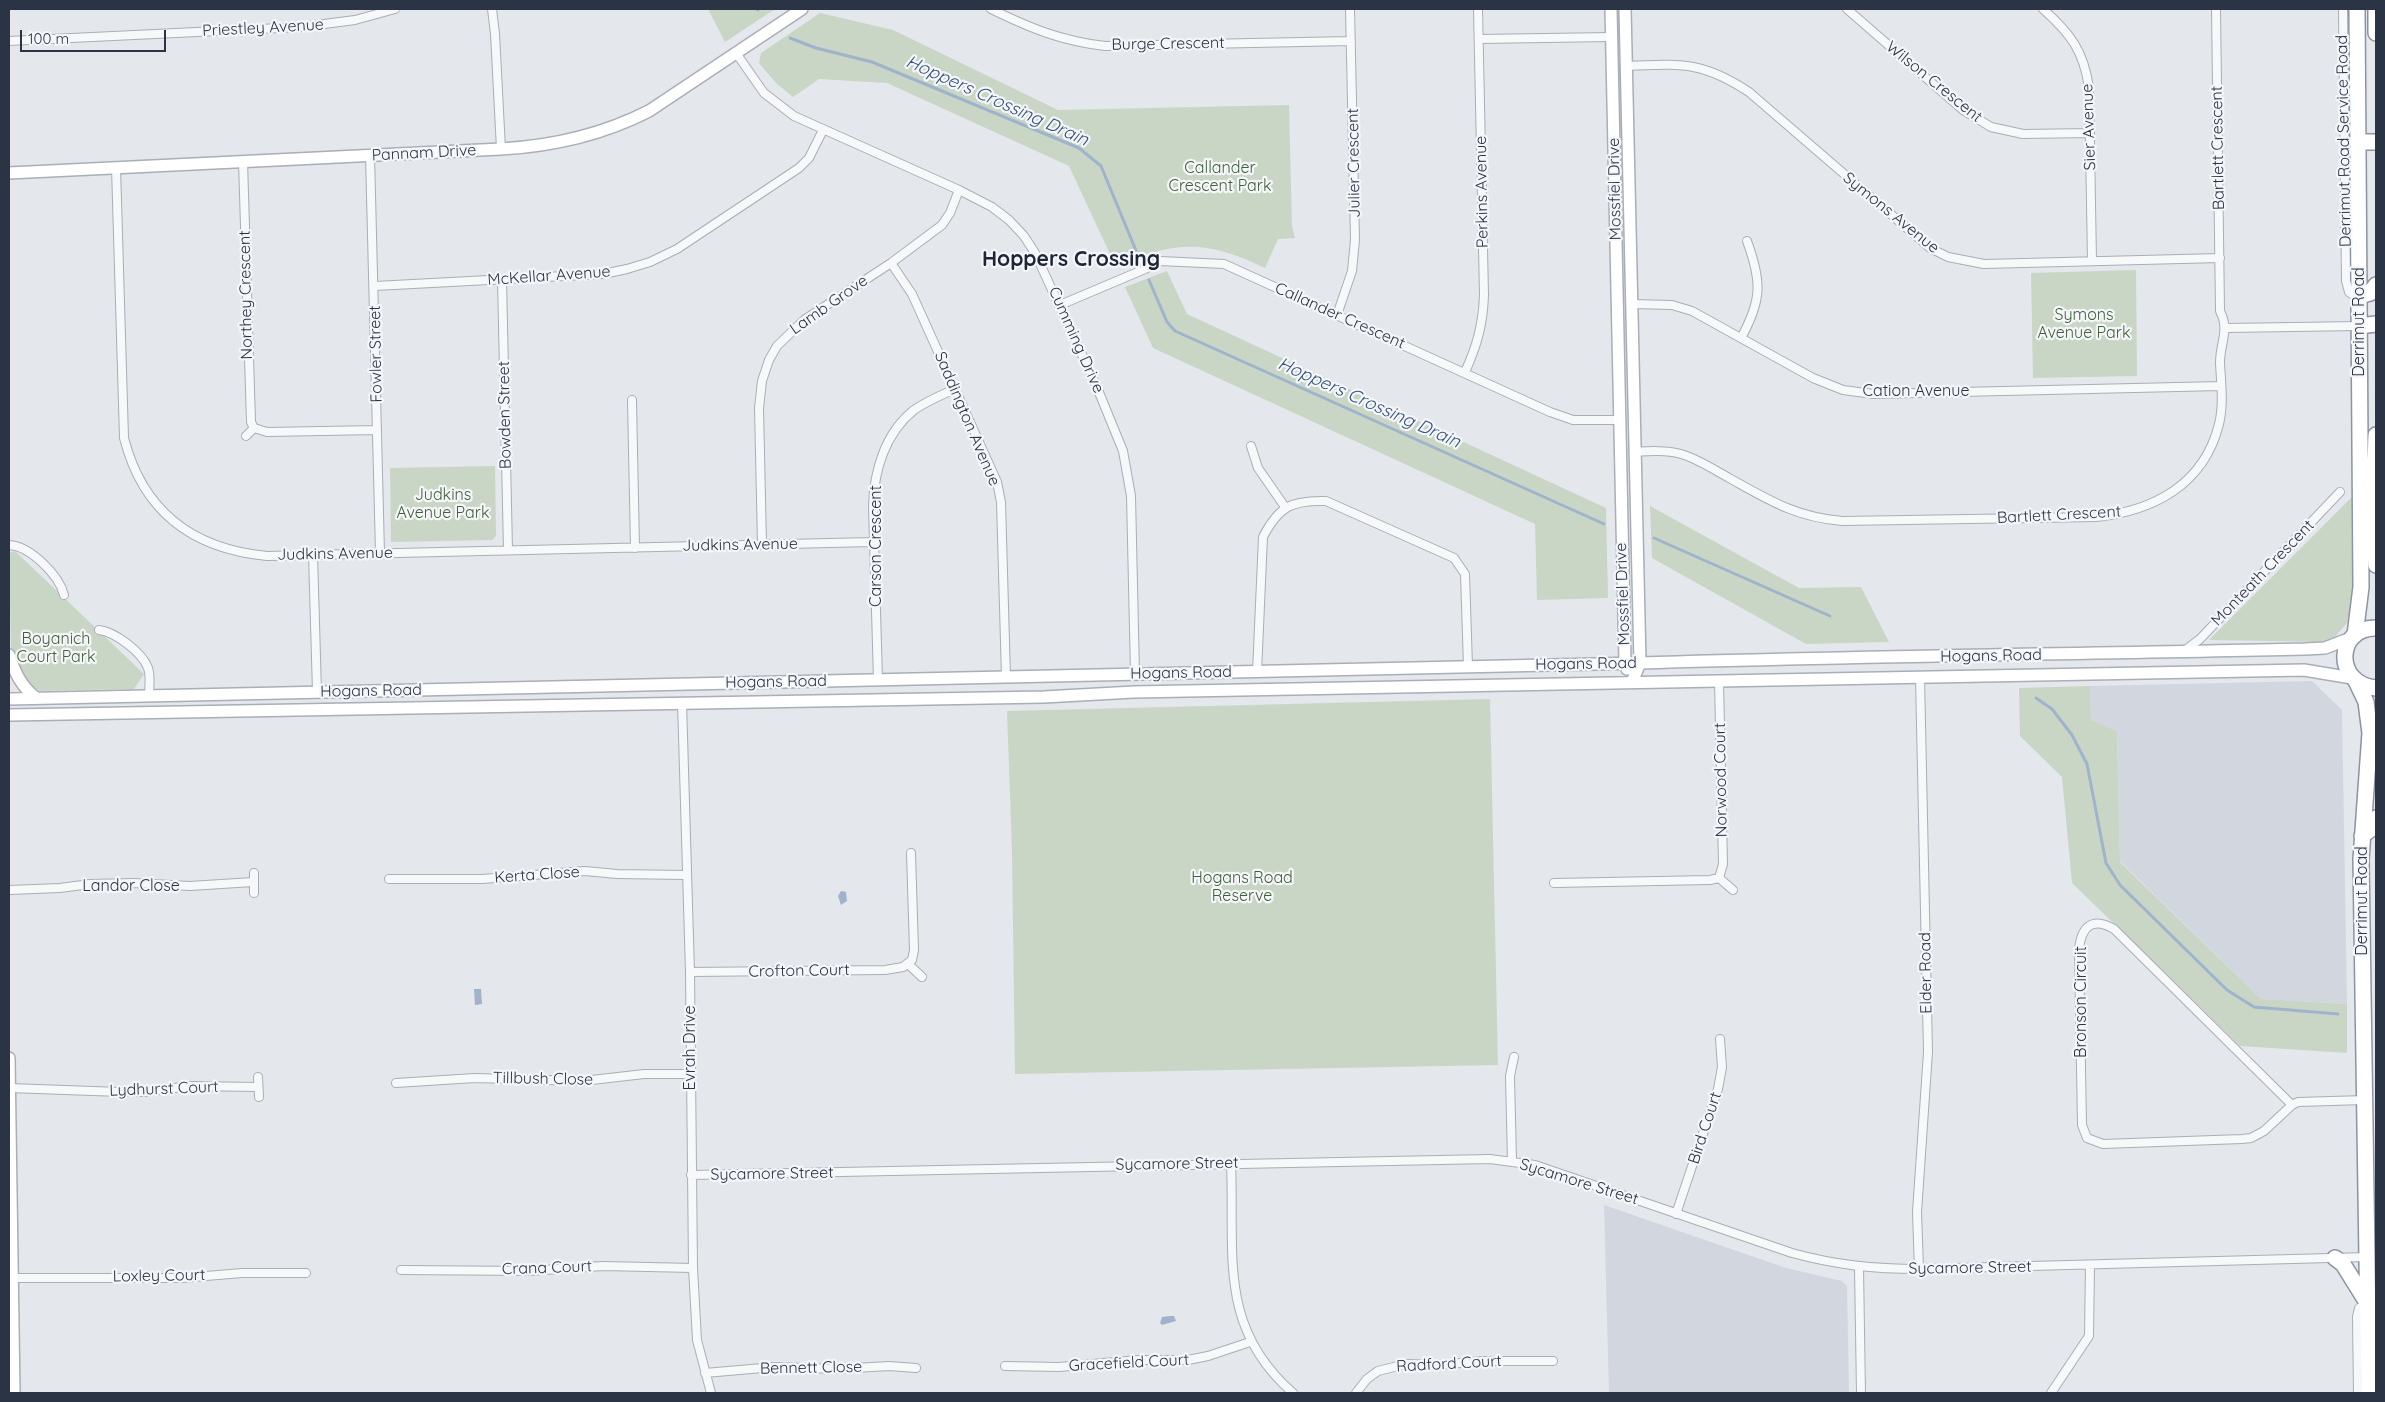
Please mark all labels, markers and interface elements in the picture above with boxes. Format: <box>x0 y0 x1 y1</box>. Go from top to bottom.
street label: Priestley Avenue <box>202 15 324 41</box>
scale bar <box>22 20 169 52</box>
text: 100 m <box>28 29 69 48</box>
street label: Burge Crescent <box>1111 33 1225 55</box>
street label: Derrimut Road Service Road <box>2333 35 2355 247</box>
street label: Wilson Crescent <box>1882 37 1986 127</box>
water label: Hoppers Crossing Drain <box>902 51 1092 151</box>
street label: Sier Avenue <box>2078 83 2100 171</box>
street label: Bartlett Crescent <box>2207 86 2229 210</box>
street label: Julier Crescent <box>1343 108 1365 218</box>
street label: Perkins Avenue <box>1471 136 1493 248</box>
street label: Mossfiel Drive <box>1605 138 1625 240</box>
street label: Pannam Drive <box>371 141 477 165</box>
park label: Callander Crescent Park <box>1168 158 1272 196</box>
street label: Symons Avenue <box>1839 168 1943 258</box>
street label: Northey Crescent <box>235 230 257 360</box>
district label: Hoppers Crossing <box>982 247 1160 273</box>
street label: McKellar Avenue <box>487 262 611 290</box>
street label: Derrimut Road <box>2349 267 2369 377</box>
street label: Lamb Grove <box>786 271 872 339</box>
street label: Callander Crescent <box>1272 279 1408 353</box>
street label: Cumming Drive <box>1044 284 1108 396</box>
street label: Fowler Street <box>366 305 386 403</box>
park label: Symons Avenue Park <box>2038 305 2130 343</box>
street label: Saddington Avenue <box>930 349 1004 489</box>
water label: Hoppers Crossing Drain <box>1274 353 1464 453</box>
street label: Bowden Street <box>494 361 516 469</box>
street label: Cation Avenue <box>1863 381 1969 401</box>
park label: Judkins Avenue Park <box>397 485 489 523</box>
street label: Carson Crescent <box>866 485 886 607</box>
street label: Bartlett Crescent <box>1996 502 2122 528</box>
street label: Monteath Crescent <box>2207 516 2319 630</box>
street label: Judkins Avenue <box>682 534 798 556</box>
street label: Mossfiel Drive <box>1612 542 1634 646</box>
street label: Judkins Avenue <box>277 543 393 565</box>
park label: Boyanich Court Park <box>16 629 96 667</box>
street label: Hogans Road <box>1940 646 2042 666</box>
street label: Hogans Road <box>1535 654 1637 674</box>
street label: Hogans Road <box>1130 663 1232 683</box>
street label: Hogans Road <box>725 672 827 692</box>
street label: Hogans Road <box>320 681 422 701</box>
street label: Norwood Court <box>1710 723 1732 837</box>
street label: Derrimut Road <box>2352 846 2372 956</box>
street label: Kerta Close <box>494 862 580 888</box>
park label: Hogans Road Reserve <box>1191 868 1293 906</box>
street label: Landor Close <box>82 876 180 896</box>
street label: Elder Road <box>1916 932 1936 1014</box>
street label: Bronson Circuit <box>2071 946 2091 1058</box>
street label: Crofton Court <box>748 961 850 981</box>
street label: Evrah Drive <box>680 1006 700 1090</box>
street label: Tillbush Close <box>493 1069 593 1089</box>
street label: Lydhurst Court <box>109 1077 219 1101</box>
street label: Bird Court <box>1684 1090 1726 1166</box>
street label: Sycamore Street <box>1115 1153 1239 1175</box>
street label: Sycamore Street <box>1517 1155 1641 1209</box>
street label: Sycamore Street <box>710 1163 834 1185</box>
street label: Crana Court <box>502 1257 592 1279</box>
street label: Sycamore Street <box>1908 1257 2032 1279</box>
street label: Loxley Court <box>113 1266 205 1286</box>
street label: Gracefield Court <box>1068 1350 1190 1376</box>
street label: Radford Court <box>1396 1352 1502 1376</box>
street label: Bennett Close <box>760 1358 862 1378</box>

